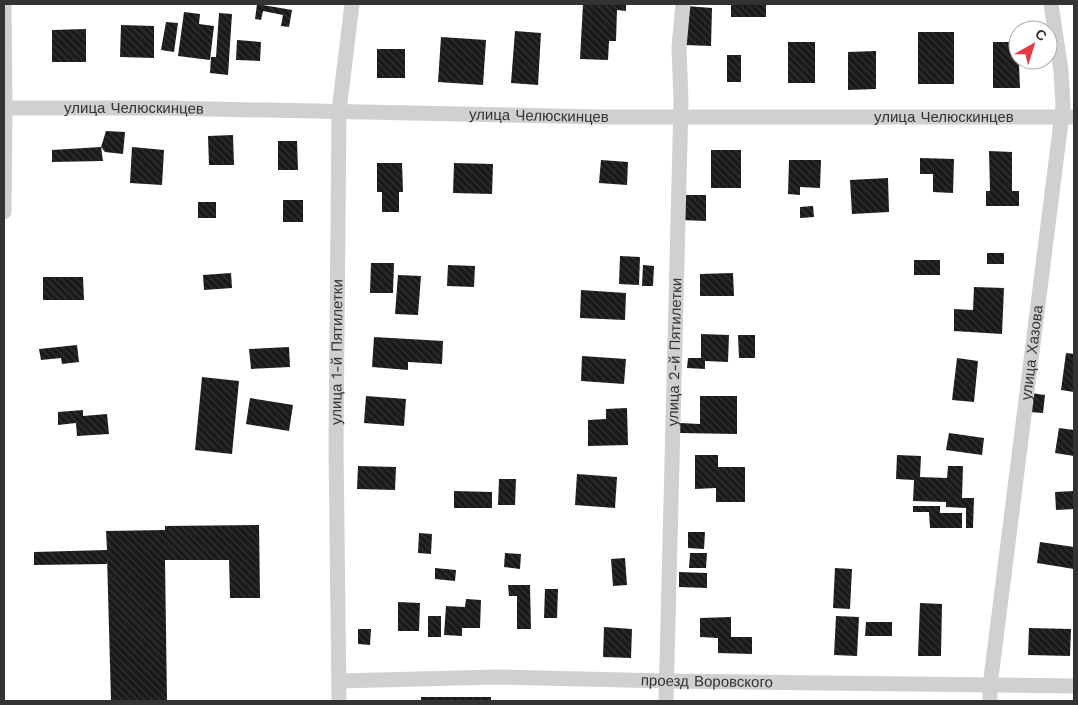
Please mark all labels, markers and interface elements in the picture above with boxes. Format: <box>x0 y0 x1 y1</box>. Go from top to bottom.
north arrow <box>1008 20 1058 70</box>
text: С <box>1032 25 1050 44</box>
street label: улица Челюскинцев <box>64 99 204 118</box>
street label: улица Челюскинцев <box>469 105 609 126</box>
street label: улица Челюскинцев <box>874 108 1014 126</box>
street label: улица 2-й Пятилетки <box>664 278 686 427</box>
street label: улица 1-й Пятилетки <box>327 279 346 425</box>
street label: улица Хазова <box>1017 303 1047 401</box>
street label: проезд Воровского <box>641 671 773 691</box>

